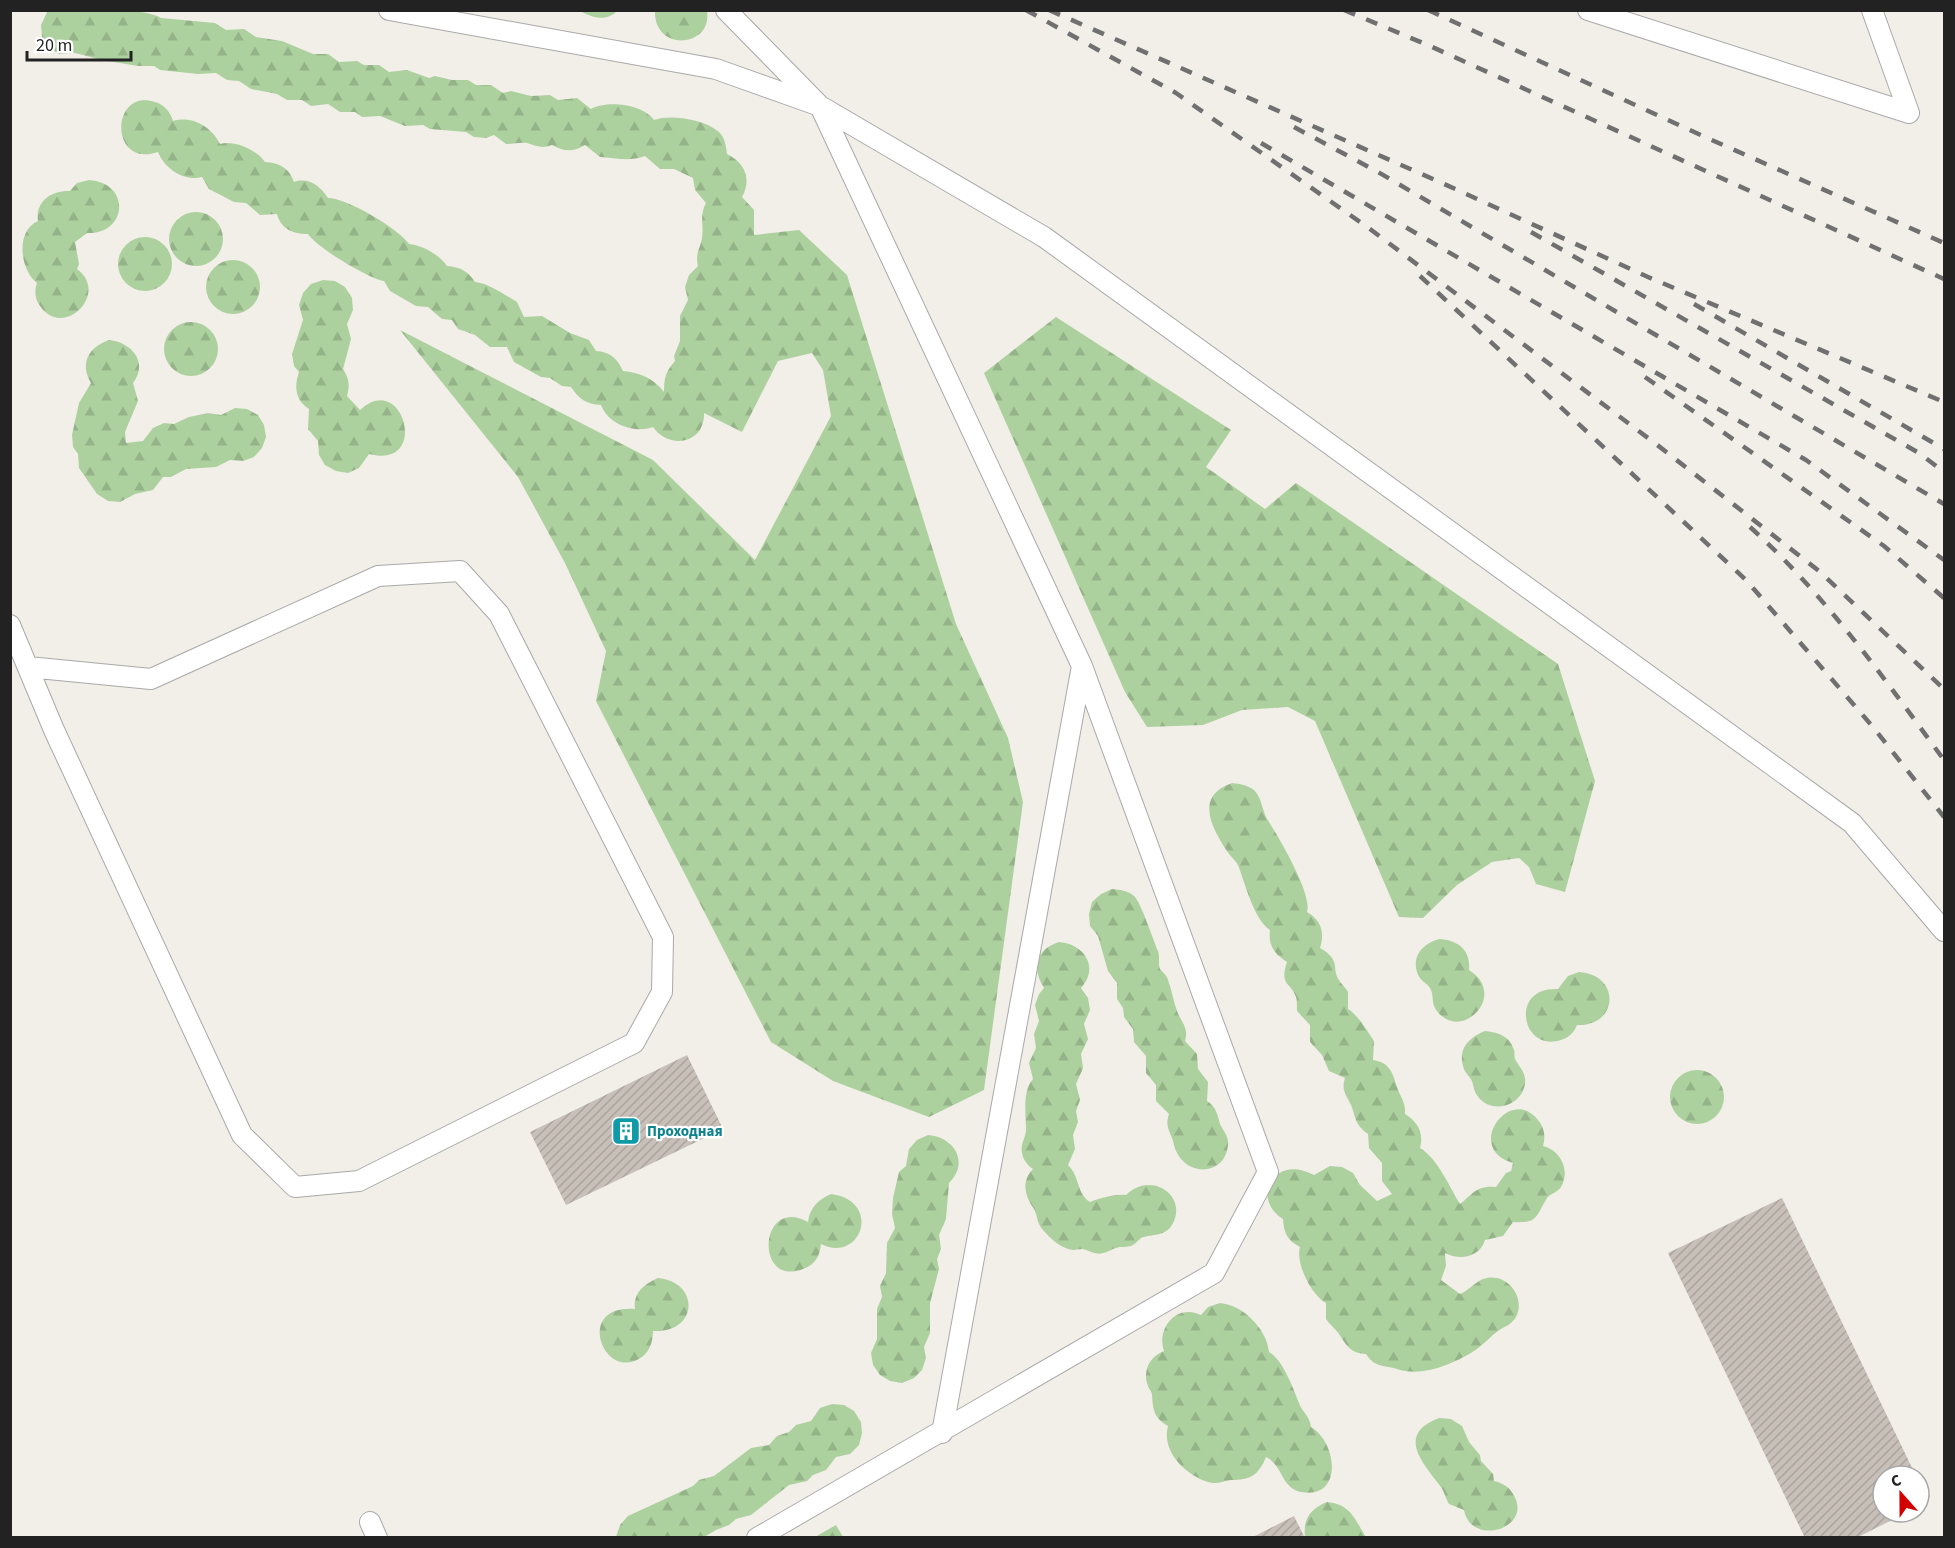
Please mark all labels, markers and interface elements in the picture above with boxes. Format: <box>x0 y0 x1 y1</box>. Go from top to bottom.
scale bar <box>27 24 130 62</box>
text: 20 m <box>36 33 72 58</box>
building icon: Проходная <box>610 1115 642 1147</box>
place label: Проходная <box>647 1121 723 1142</box>
north arrow <box>1871 1464 1931 1524</box>
text: С <box>1888 1469 1904 1493</box>

